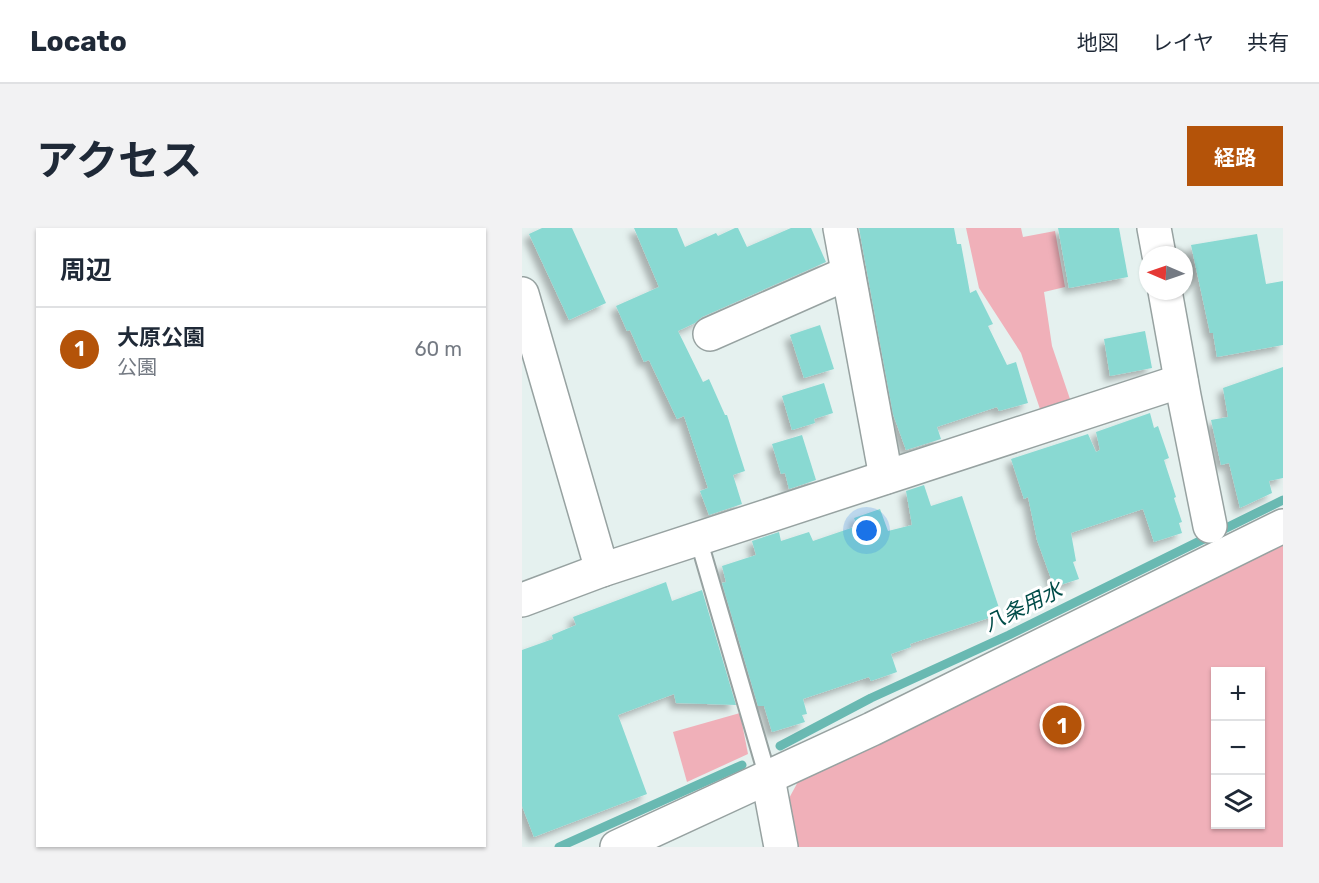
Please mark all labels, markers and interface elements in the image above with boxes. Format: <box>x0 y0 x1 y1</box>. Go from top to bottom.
text: Locato <box>30 25 127 58</box>
text: 地図 <box>1077 30 1119 55</box>
text: レイヤ <box>1152 30 1214 55</box>
text: 共有 <box>1247 30 1289 55</box>
button: 経路 <box>1187 126 1283 186</box>
text: アクセス <box>36 136 202 186</box>
north arrow <box>1139 246 1193 300</box>
text: 周辺 <box>60 255 112 286</box>
text: 大原公園 <box>117 324 205 351</box>
text: 1 <box>75 337 84 361</box>
text: 60 m <box>415 337 462 361</box>
text: 公園 <box>117 355 157 379</box>
your location <box>852 516 881 545</box>
water label: 八条用水 <box>980 576 1068 636</box>
map controls <box>1211 667 1265 829</box>
button: + <box>1211 667 1265 721</box>
pin: 1 <box>1042 702 1082 748</box>
button: − <box>1211 721 1265 775</box>
button: layers <box>1211 775 1265 829</box>

